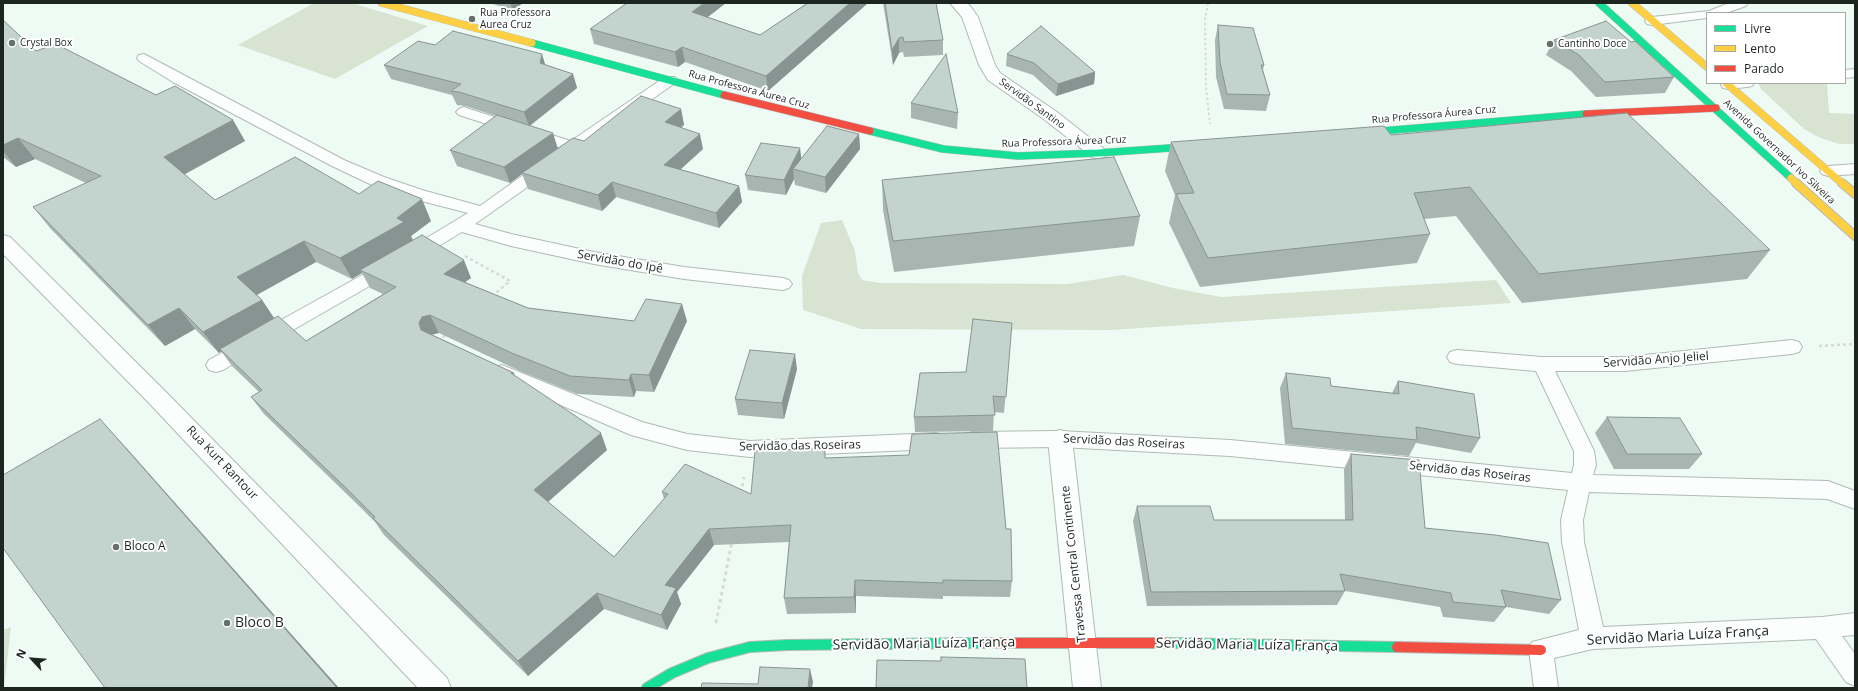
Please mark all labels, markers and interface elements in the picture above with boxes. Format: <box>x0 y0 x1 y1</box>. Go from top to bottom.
place label: Rua Professora Aurea Cruz <box>480 7 551 30</box>
legend <box>1706 12 1846 84</box>
marker: Rua Professora Aurea Cruz <box>467 14 477 24</box>
text: Livre <box>1744 20 1771 37</box>
place label: Crystal Box <box>20 37 72 49</box>
marker: Crystal Box <box>7 38 17 48</box>
place label: Cantinho Doce <box>1558 38 1627 50</box>
marker: Cantinho Doce <box>1545 39 1555 49</box>
text: Lento <box>1744 40 1776 57</box>
text: Parado <box>1744 60 1784 77</box>
street label: Rua Professora Áurea Cruz <box>687 68 811 112</box>
street label: Servidão Santino <box>997 76 1067 132</box>
street label: Avenida Governador Ivo Silveira <box>1721 97 1837 207</box>
street label: Rua Professora Áurea Cruz <box>1371 104 1497 126</box>
street label: Rua Professora Áurea Cruz <box>1001 134 1127 150</box>
street label: Servidão do Ipê <box>576 247 664 277</box>
street label: Servidão Anjo Jeliel <box>1603 349 1709 371</box>
street label: Rua Kurt Rantour <box>183 423 261 503</box>
street label: Servidão das Roseiras <box>1063 432 1185 452</box>
street label: Servidão das Roseiras <box>739 438 861 454</box>
street label: Servidão das Roseiras <box>1409 458 1531 486</box>
street label: Travessa Central Continente <box>1059 485 1089 643</box>
place label: Bloco A <box>124 540 166 554</box>
marker: Bloco A <box>111 542 121 552</box>
place label: Bloco B <box>235 615 284 631</box>
marker: Bloco B <box>222 618 232 628</box>
street label: Servidão Maria Luíza França <box>1586 623 1770 649</box>
street label: Servidão Maria Luíza França <box>833 634 1015 654</box>
street label: Servidão Maria Luíza França <box>1156 635 1338 655</box>
north arrow <box>12 639 52 679</box>
text: N <box>12 646 29 661</box>

